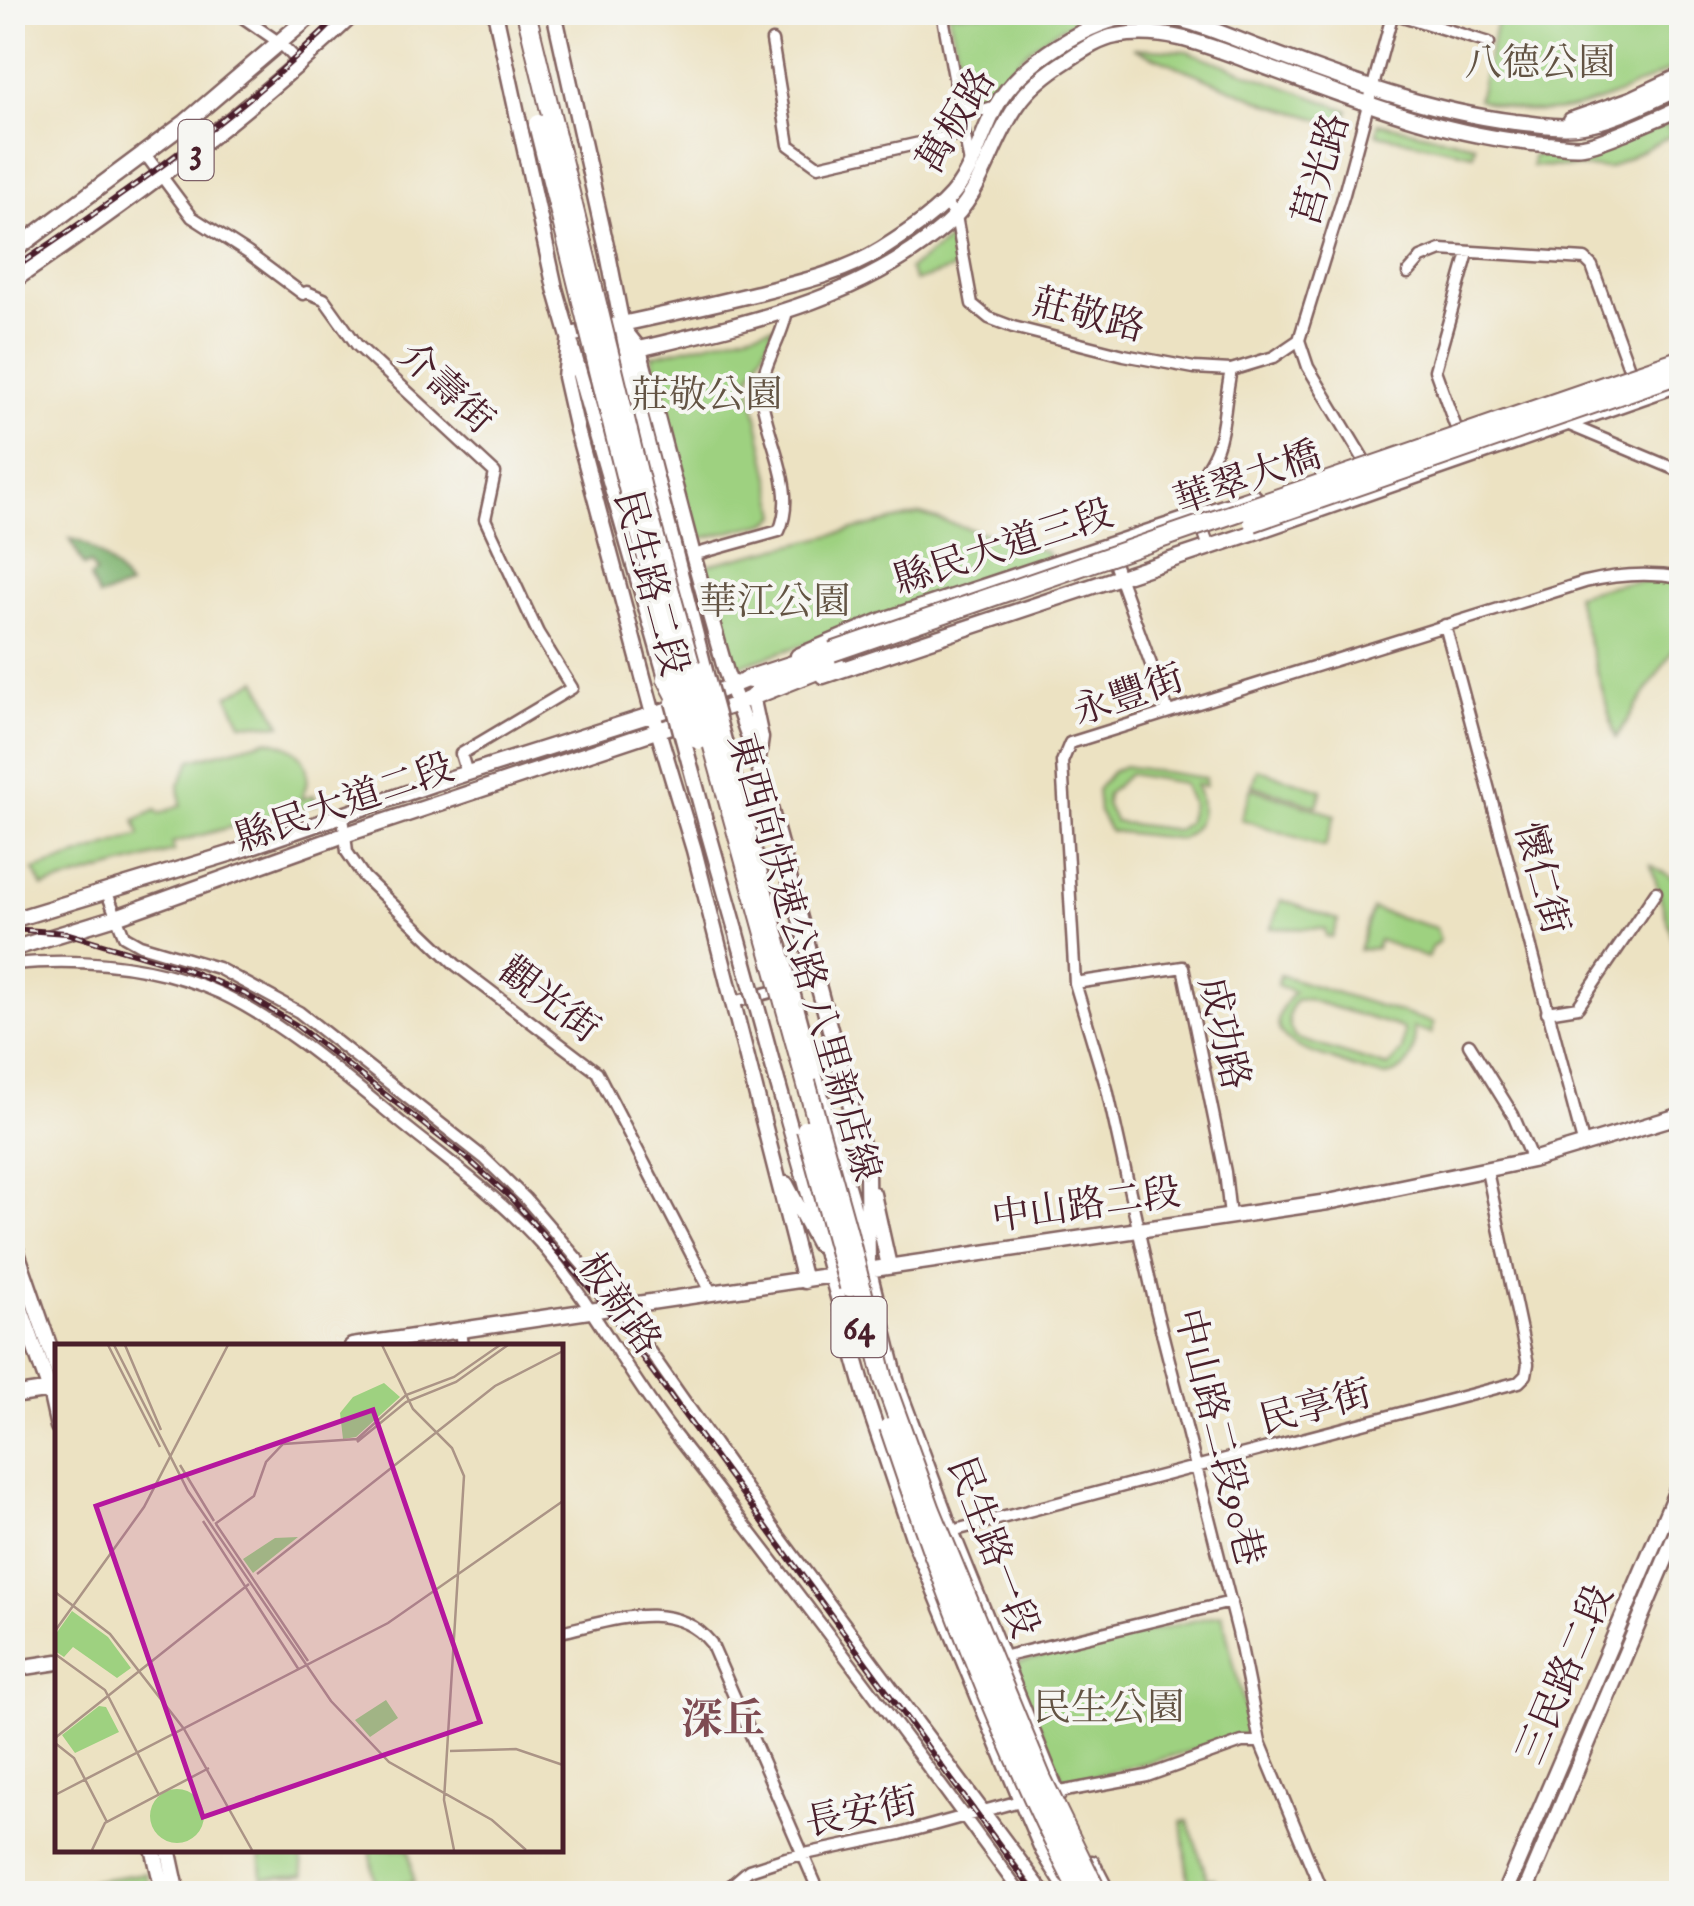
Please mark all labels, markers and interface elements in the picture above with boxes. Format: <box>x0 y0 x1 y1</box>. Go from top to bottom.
park label: 八德公園 <box>1464 41 1616 89</box>
street label: 萬板路 <box>908 60 1008 183</box>
street label: 莒光路 <box>1284 108 1362 231</box>
road number: 3 <box>178 120 214 180</box>
street label: 莊敬路 <box>1027 280 1149 354</box>
street label: 介壽街 <box>387 333 503 446</box>
park label: 莊敬公園 <box>631 373 783 421</box>
street label: 華翠大橋 <box>1168 432 1328 527</box>
street label: 民生路二段 <box>601 486 697 682</box>
street label: 縣民大道三段 <box>888 491 1120 607</box>
park label: 華江公園 <box>699 580 851 628</box>
street label: 永豐街 <box>1067 656 1191 738</box>
street label: 東西向快速公路 八里新店線 <box>715 728 889 1188</box>
street label: 縣民大道二段 <box>229 745 461 865</box>
street label: 懷仁街 <box>1502 817 1578 940</box>
street label: 觀光街 <box>488 948 608 1055</box>
street label: 成功路 <box>1186 973 1258 1095</box>
street label: 中山路二段 <box>989 1170 1184 1244</box>
street label: 板新路 <box>565 1244 670 1365</box>
road number: 64 <box>832 1297 886 1357</box>
street label: 中山路二段90巷 <box>1162 1304 1272 1571</box>
inset map <box>55 1344 562 1851</box>
street label: 民享街 <box>1254 1371 1377 1447</box>
street label: 民生路一段 <box>935 1451 1048 1645</box>
street label: 三民路二段 <box>1508 1578 1626 1772</box>
park label: 民生公園 <box>1033 1686 1185 1734</box>
district label: 深丘 <box>681 1695 765 1748</box>
street label: 長安街 <box>801 1779 922 1849</box>

